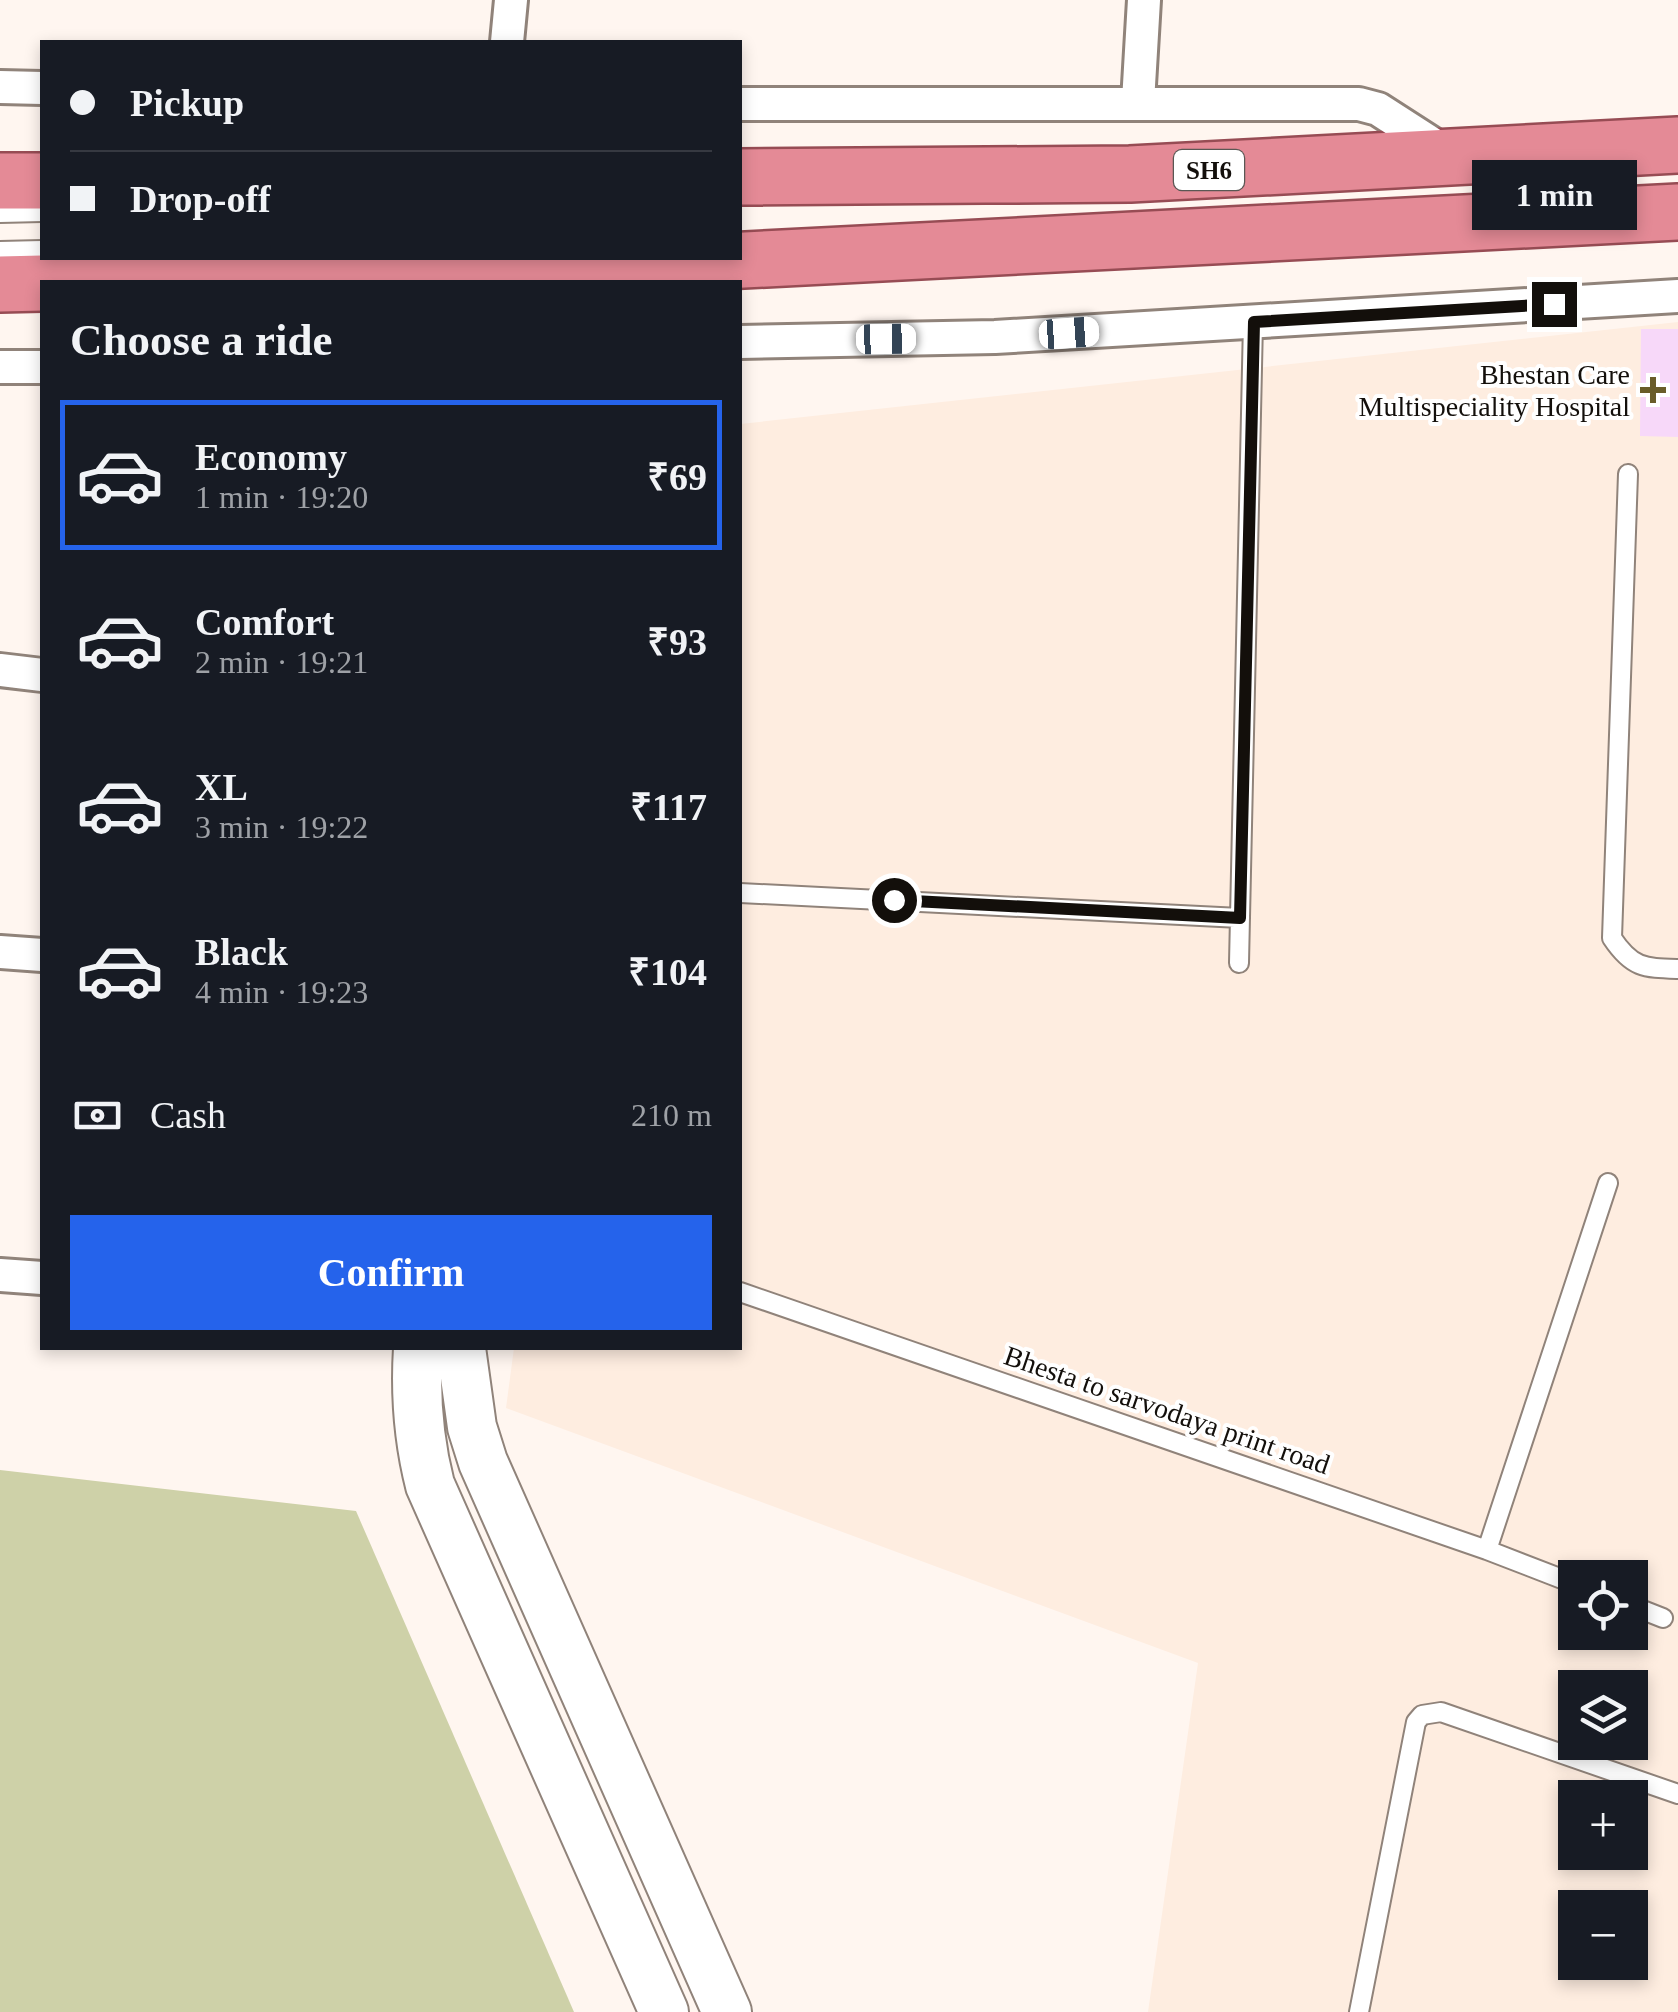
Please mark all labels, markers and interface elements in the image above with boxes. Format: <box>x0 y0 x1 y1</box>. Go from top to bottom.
text: Pickup <box>130 82 244 124</box>
road number: SH6 <box>1174 150 1244 190</box>
callout: 1 min <box>1472 159 1636 229</box>
text: 1 min <box>1516 177 1593 213</box>
text: Drop-off <box>130 178 271 220</box>
route end <box>1532 282 1577 327</box>
text: Choose a ride <box>70 315 333 365</box>
car <box>1038 316 1100 350</box>
car <box>856 323 916 355</box>
place label: Bhestan Care Multispeciality Hospital <box>1359 359 1630 422</box>
marker: Bhestan Care Multispeciality Hospital <box>1640 377 1666 403</box>
icon: car <box>75 430 165 520</box>
text: Economy <box>195 436 347 478</box>
text: ₹69 <box>647 456 707 498</box>
text: 1 min · 19:20 <box>195 479 368 515</box>
icon: car <box>75 595 165 685</box>
text: Comfort <box>195 601 334 643</box>
text: ₹93 <box>647 621 707 663</box>
text: 2 min · 19:21 <box>195 644 368 680</box>
icon: car <box>75 760 165 850</box>
text: XL <box>195 766 248 808</box>
text: ₹117 <box>630 786 707 828</box>
text: 3 min · 19:22 <box>195 809 368 845</box>
route start <box>872 878 917 923</box>
icon: car <box>75 925 165 1015</box>
text: Black <box>195 931 288 973</box>
text: ₹104 <box>628 951 707 993</box>
text: 4 min · 19:23 <box>195 974 368 1010</box>
icon: cash <box>70 1088 125 1143</box>
text: Cash <box>150 1094 226 1136</box>
text: 210 m <box>631 1097 712 1133</box>
button: Confirm <box>70 1215 712 1330</box>
street label: Bhesta to sarvodaya print road <box>1000 1340 1334 1480</box>
map controls <box>1558 1560 1648 1980</box>
button: locate <box>1558 1560 1648 1650</box>
button: layers <box>1558 1670 1648 1760</box>
button: + <box>1558 1780 1648 1870</box>
button: − <box>1558 1890 1648 1980</box>

